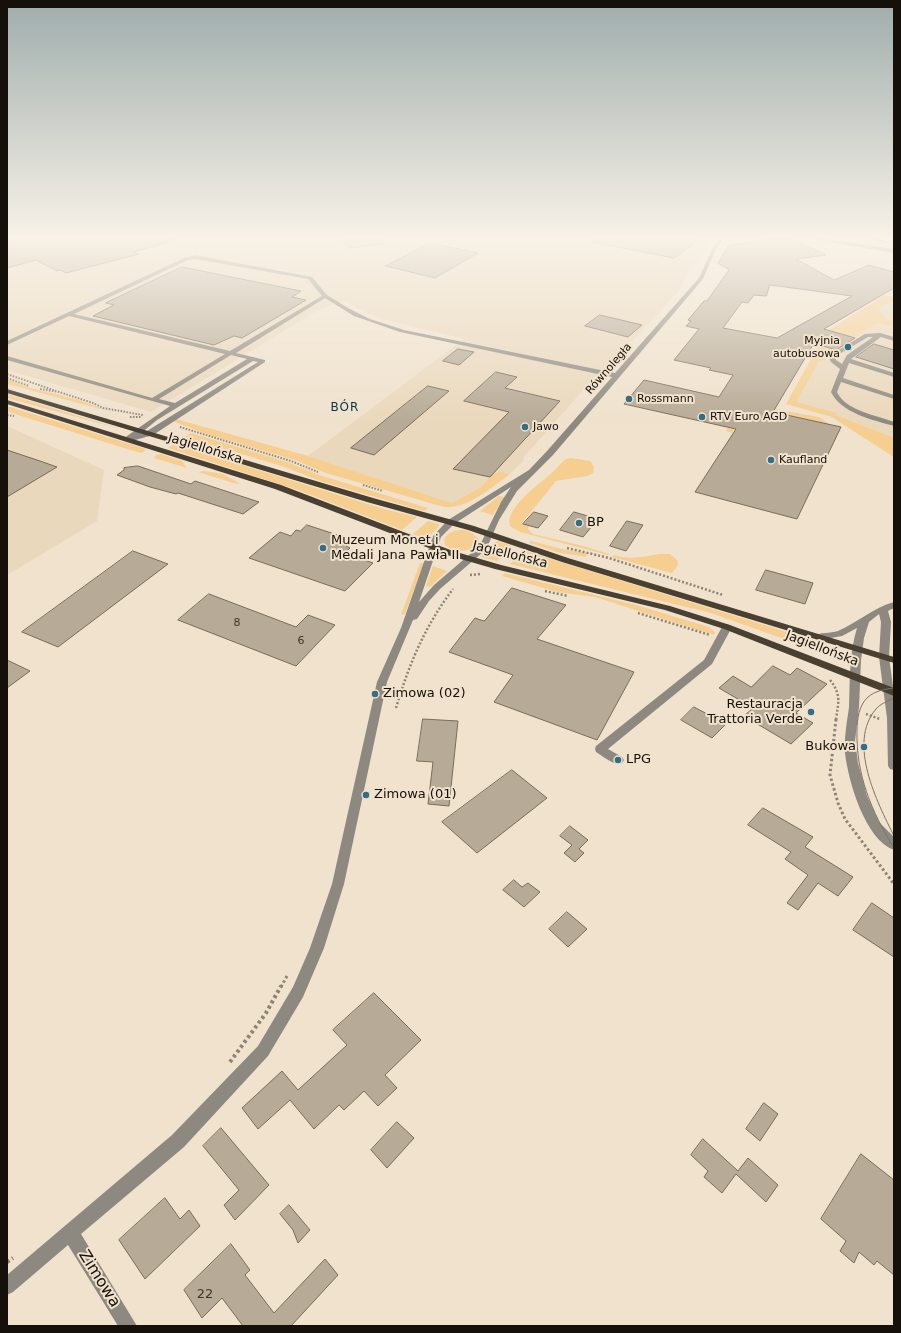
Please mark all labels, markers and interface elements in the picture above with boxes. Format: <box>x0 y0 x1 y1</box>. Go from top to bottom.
place label: Myjnia autobusowa <box>773 334 840 360</box>
street label: Równoległa <box>583 341 635 397</box>
marker: Myjnia autobusowa <box>843 342 853 352</box>
place label: Rossmann <box>637 392 694 406</box>
marker: Rossmann <box>624 394 634 404</box>
district label: BÓR <box>331 401 359 415</box>
place label: RTV Euro AGD <box>710 410 787 424</box>
marker: RTV Euro AGD <box>697 412 707 422</box>
place label: Jawo <box>533 420 559 434</box>
marker: Jawo <box>520 422 530 432</box>
street label: Jagiellońska <box>166 430 244 468</box>
place label: Kaufland <box>779 453 827 467</box>
marker: Kaufland <box>766 455 776 465</box>
place label: BP <box>587 515 604 531</box>
marker: BP <box>574 518 584 528</box>
place label: Muzeum Monet i Medali Jana Pawła II <box>331 533 459 564</box>
street label: Jagiellońska <box>471 538 549 572</box>
marker: Muzeum Monet i Medali Jana Pawła II <box>318 543 328 553</box>
house number: 8 <box>234 616 240 630</box>
street label: Jagiellońska <box>783 628 861 670</box>
house number: 6 <box>298 634 304 648</box>
place label: Zimowa (02) <box>383 686 466 702</box>
marker: Zimowa (02) <box>370 689 380 699</box>
place label: Restauracja Trattoria Verde <box>707 697 803 728</box>
marker: Restauracja Trattoria Verde <box>806 707 816 717</box>
place label: Bukowa <box>805 739 856 755</box>
marker: Bukowa <box>859 742 869 752</box>
place label: LPG <box>626 752 651 768</box>
marker: LPG <box>613 755 623 765</box>
place label: Zimowa (01) <box>374 787 457 803</box>
marker: Zimowa (01) <box>361 790 371 800</box>
street label: Zimowa <box>74 1247 124 1311</box>
house number: 22 <box>197 1287 213 1303</box>

